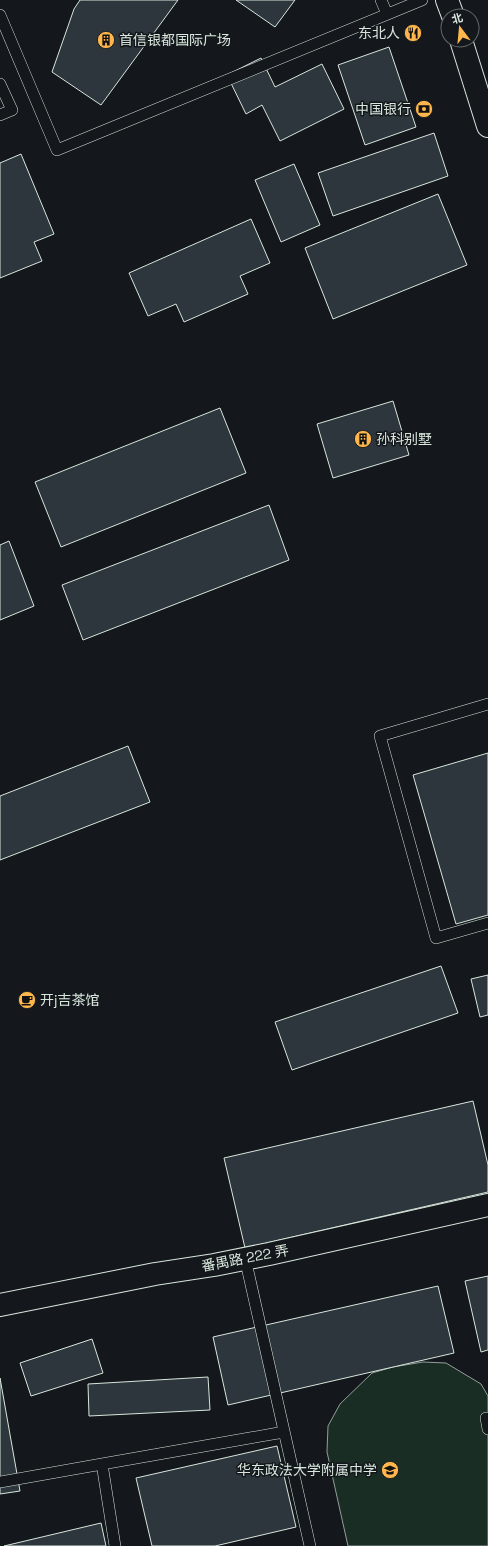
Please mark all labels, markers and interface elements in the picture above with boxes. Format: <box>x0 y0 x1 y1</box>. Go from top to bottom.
north arrow <box>440 8 480 48</box>
text: 北 <box>450 10 464 27</box>
restaurant icon: 东北人 <box>403 23 423 43</box>
place label: 东北人 <box>358 24 400 42</box>
building icon: 首信银都国际广场 <box>96 30 116 50</box>
place label: 首信银都国际广场 <box>119 31 231 49</box>
bank icon: 中国银行 <box>414 99 434 119</box>
place label: 中国银行 <box>355 100 411 118</box>
building icon: 孙科别墅 <box>353 429 373 449</box>
place label: 孙科别墅 <box>376 430 432 448</box>
cafe icon: 开j吉茶馆 <box>17 990 37 1010</box>
place label: 开j吉茶馆 <box>40 991 99 1009</box>
street label: 番禺路 222 弄 <box>200 1241 290 1275</box>
school or university icon: 华东政法大学附属中学 <box>380 1460 400 1480</box>
place label: 华东政法大学附属中学 <box>237 1461 377 1479</box>

